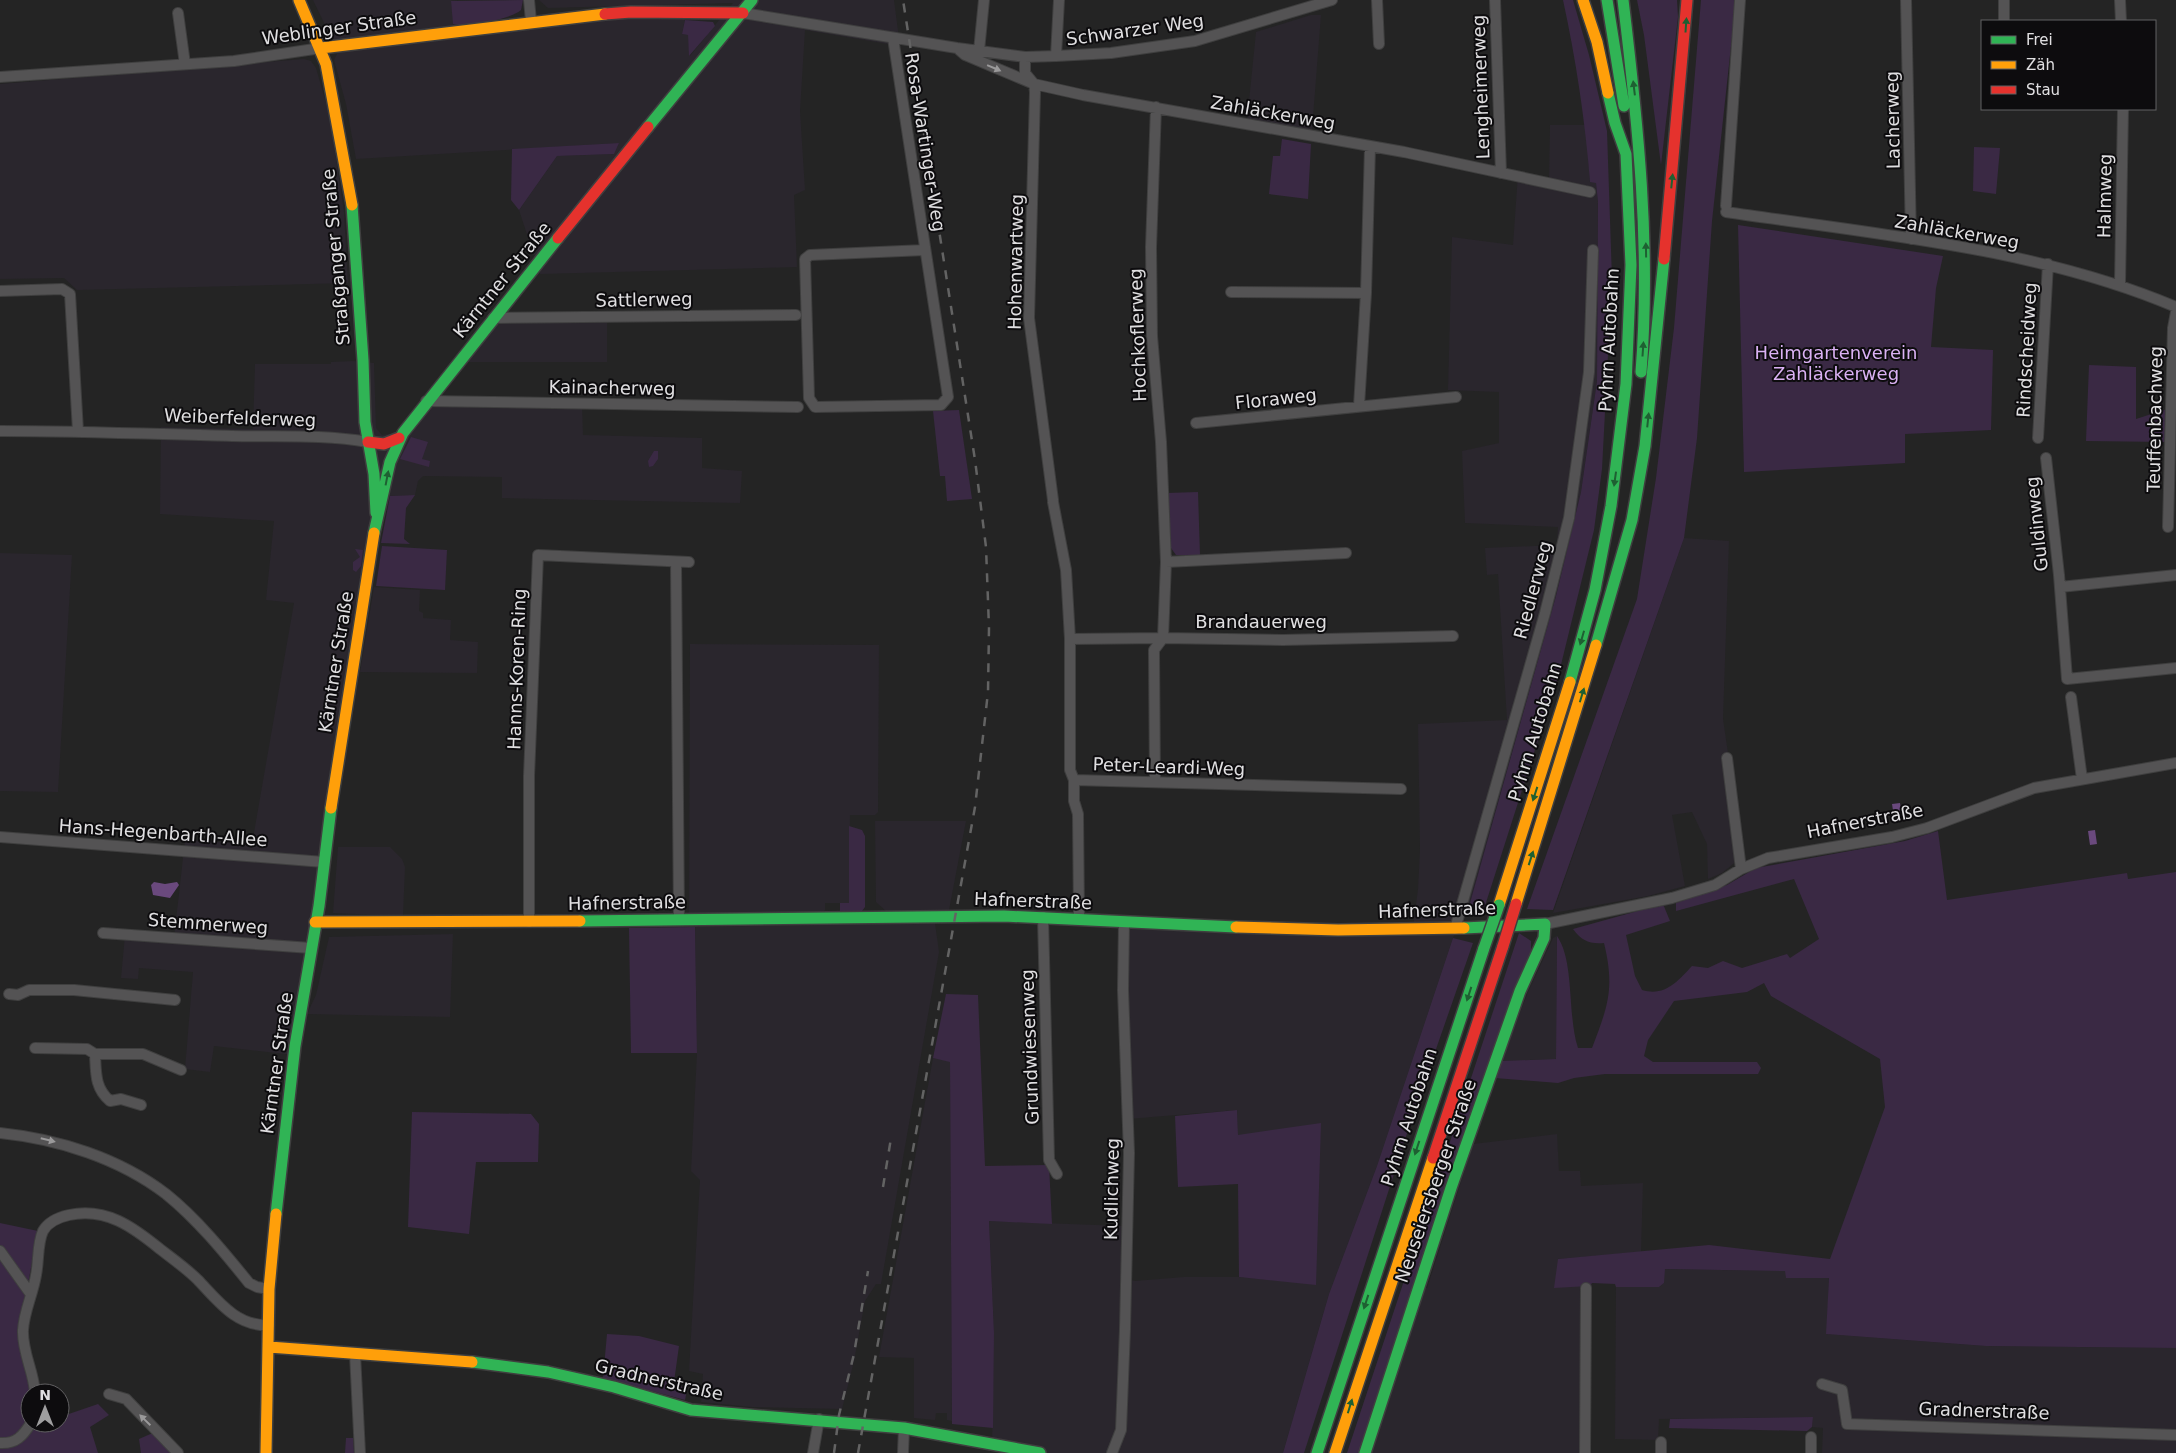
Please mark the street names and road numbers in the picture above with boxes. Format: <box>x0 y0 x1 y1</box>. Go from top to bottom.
street label: Weblinger Straße <box>260 6 417 49</box>
street label: Schwarzer Weg <box>1065 9 1205 50</box>
street label: Lengheimerweg <box>1467 15 1494 160</box>
street label: Rosa-Wartinger-Weg <box>901 51 950 233</box>
street label: Lacherweg <box>1881 71 1904 169</box>
street label: Zahläckerweg <box>1209 91 1337 134</box>
street label: Halmweg <box>2093 154 2116 238</box>
street label: Straßganger Straße <box>317 168 354 346</box>
street label: Hohenwartweg <box>1004 194 1027 330</box>
street label: Zahläckerweg <box>1893 210 2021 253</box>
street label: Kärntner Straße <box>448 218 555 342</box>
street label: Pyhrn Autobahn <box>1594 267 1623 413</box>
street label: Hochkoflerweg <box>1125 268 1150 402</box>
street label: Rindscheidweg <box>2012 282 2041 418</box>
street label: Sattlerweg <box>595 288 693 311</box>
street label: Teuffenbachweg <box>2143 346 2166 493</box>
street label: Kainacherweg <box>548 376 676 399</box>
street label: Floraweg <box>1234 384 1318 413</box>
street label: Weiberfelderweg <box>164 404 316 431</box>
street label: Guldinweg <box>2021 476 2052 573</box>
street label: Riedlerweg <box>1509 539 1556 641</box>
street label: Hanns-Koren-Ring <box>503 588 530 750</box>
street label: Kärntner Straße <box>314 590 357 734</box>
street label: Brandauerweg <box>1195 611 1327 632</box>
street label: Pyhrn Autobahn <box>1503 660 1566 804</box>
street label: Peter-Leardi-Weg <box>1092 753 1246 780</box>
street label: Hafnerstraße <box>1805 799 1925 842</box>
street label: Hans-Hegenbarth-Allee <box>58 815 268 850</box>
street label: Hafnerstraße <box>974 888 1092 913</box>
street label: Hafnerstraße <box>568 891 686 914</box>
street label: Hafnerstraße <box>1378 897 1496 922</box>
street label: Stemmerweg <box>147 909 269 938</box>
street label: Grundwiesenweg <box>1016 969 1043 1125</box>
street label: Kärntner Straße <box>256 991 297 1135</box>
street label: Pyhrn Autobahn <box>1376 1045 1441 1189</box>
street label: Neuseiersberger Straße <box>1391 1076 1480 1285</box>
street label: Kudlichweg <box>1100 1138 1123 1240</box>
street label: Gradnerstraße <box>593 1355 725 1404</box>
street label: Gradnerstraße <box>1918 1398 2050 1423</box>

